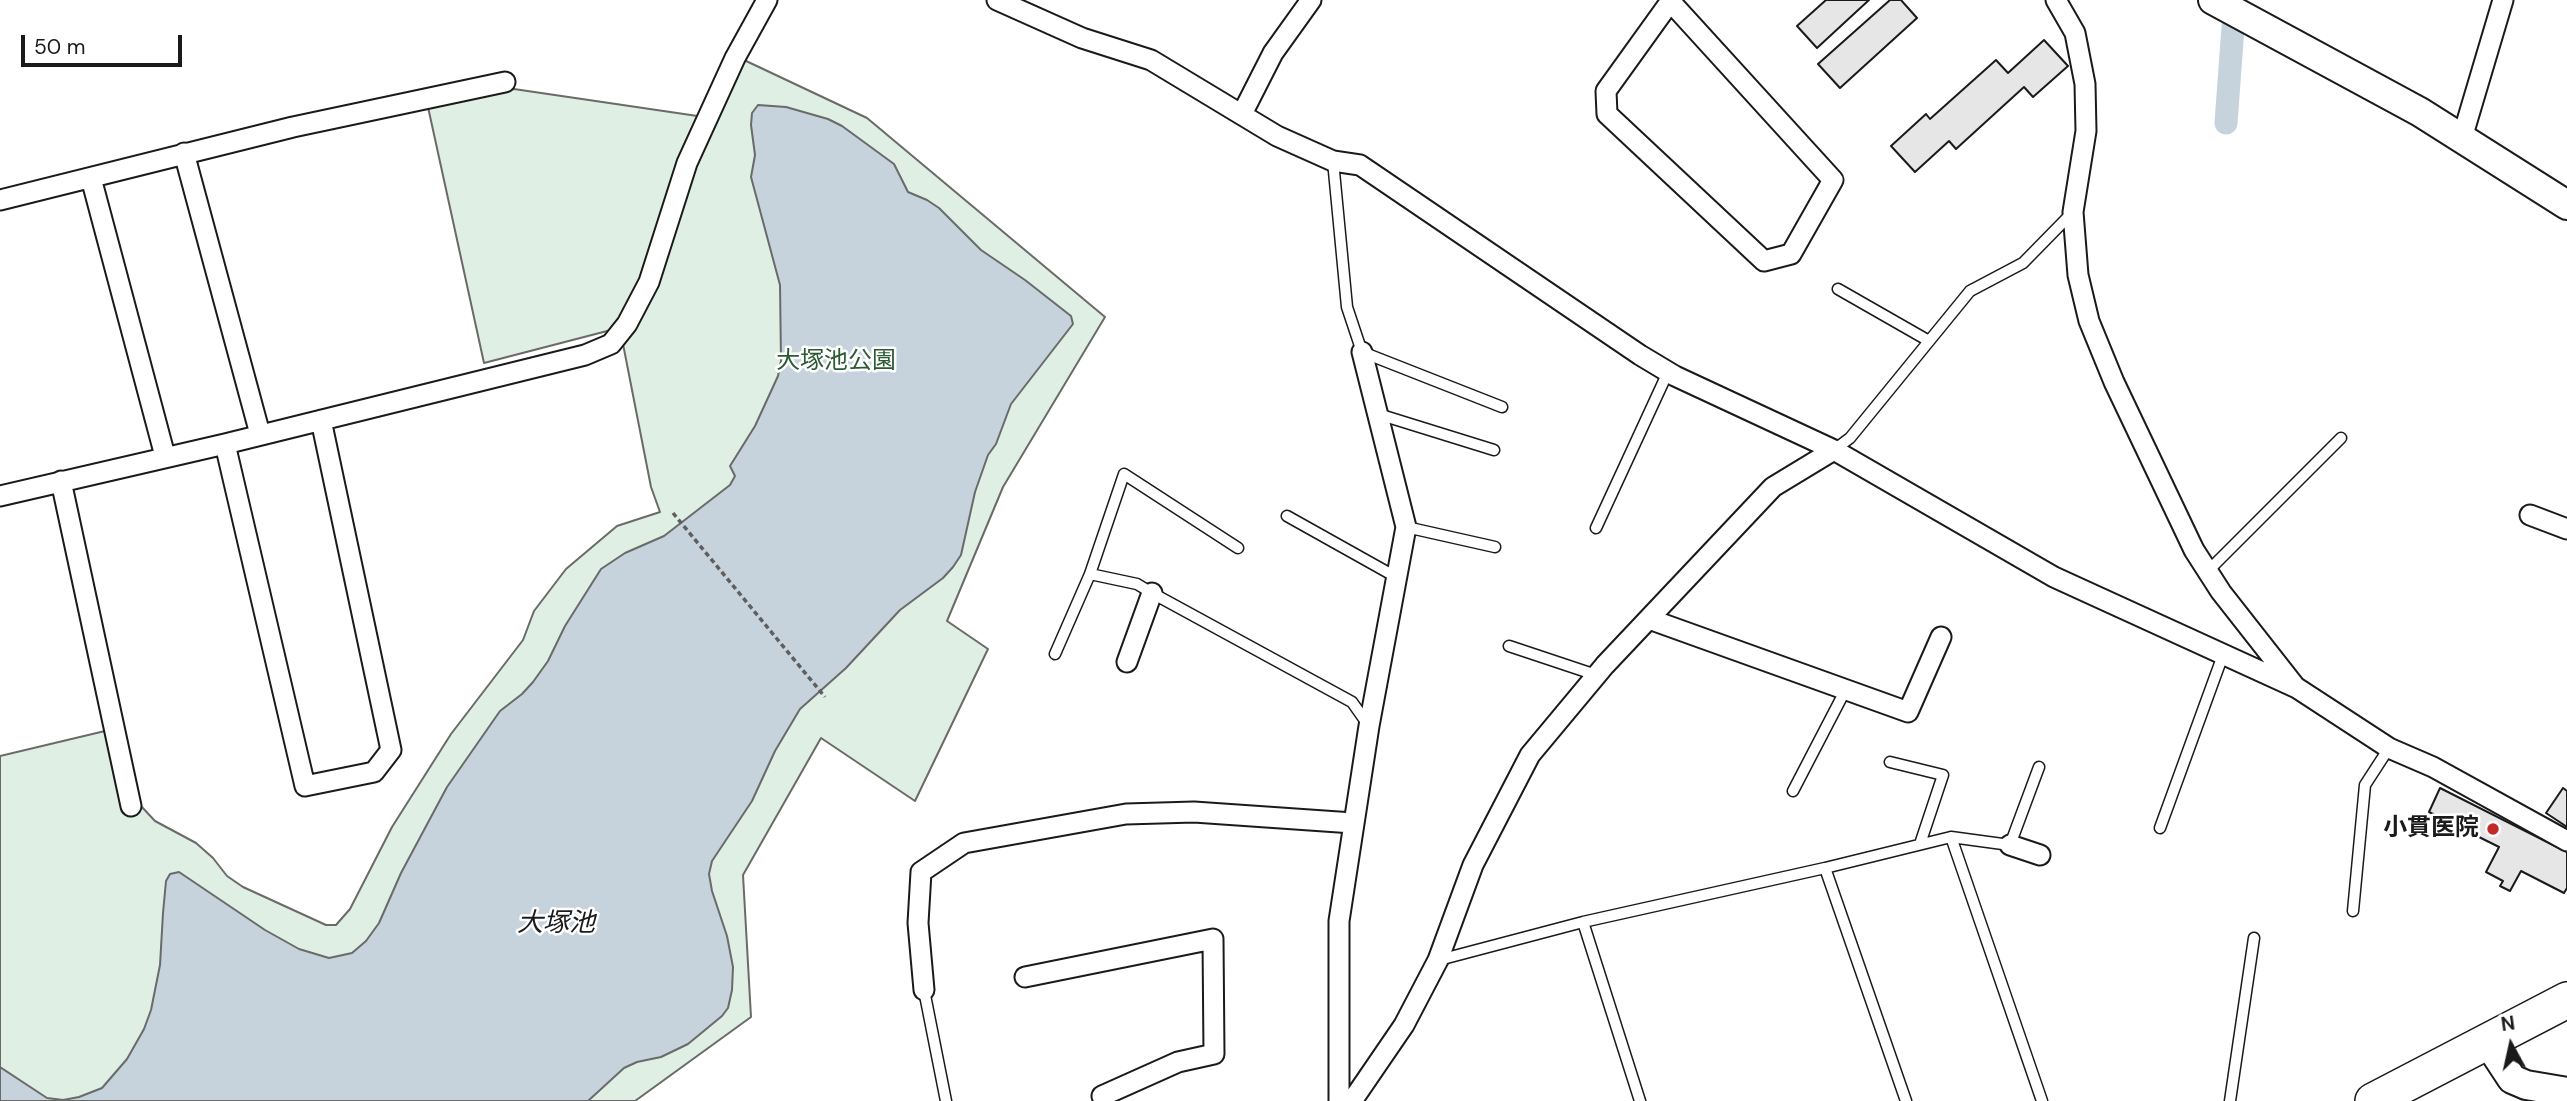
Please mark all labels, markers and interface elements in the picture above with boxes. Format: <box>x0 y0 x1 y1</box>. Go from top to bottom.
scale bar <box>24 21 186 65</box>
text: 50 m <box>34 33 85 61</box>
park label: 大塚池公園 <box>776 348 896 376</box>
place label: 小貫医院 <box>2383 815 2479 843</box>
marker: 小貫医院 <box>2485 821 2501 837</box>
water label: 大塚池 <box>517 908 595 940</box>
north arrow <box>2476 1010 2546 1080</box>
text: N <box>2499 1010 2517 1037</box>

